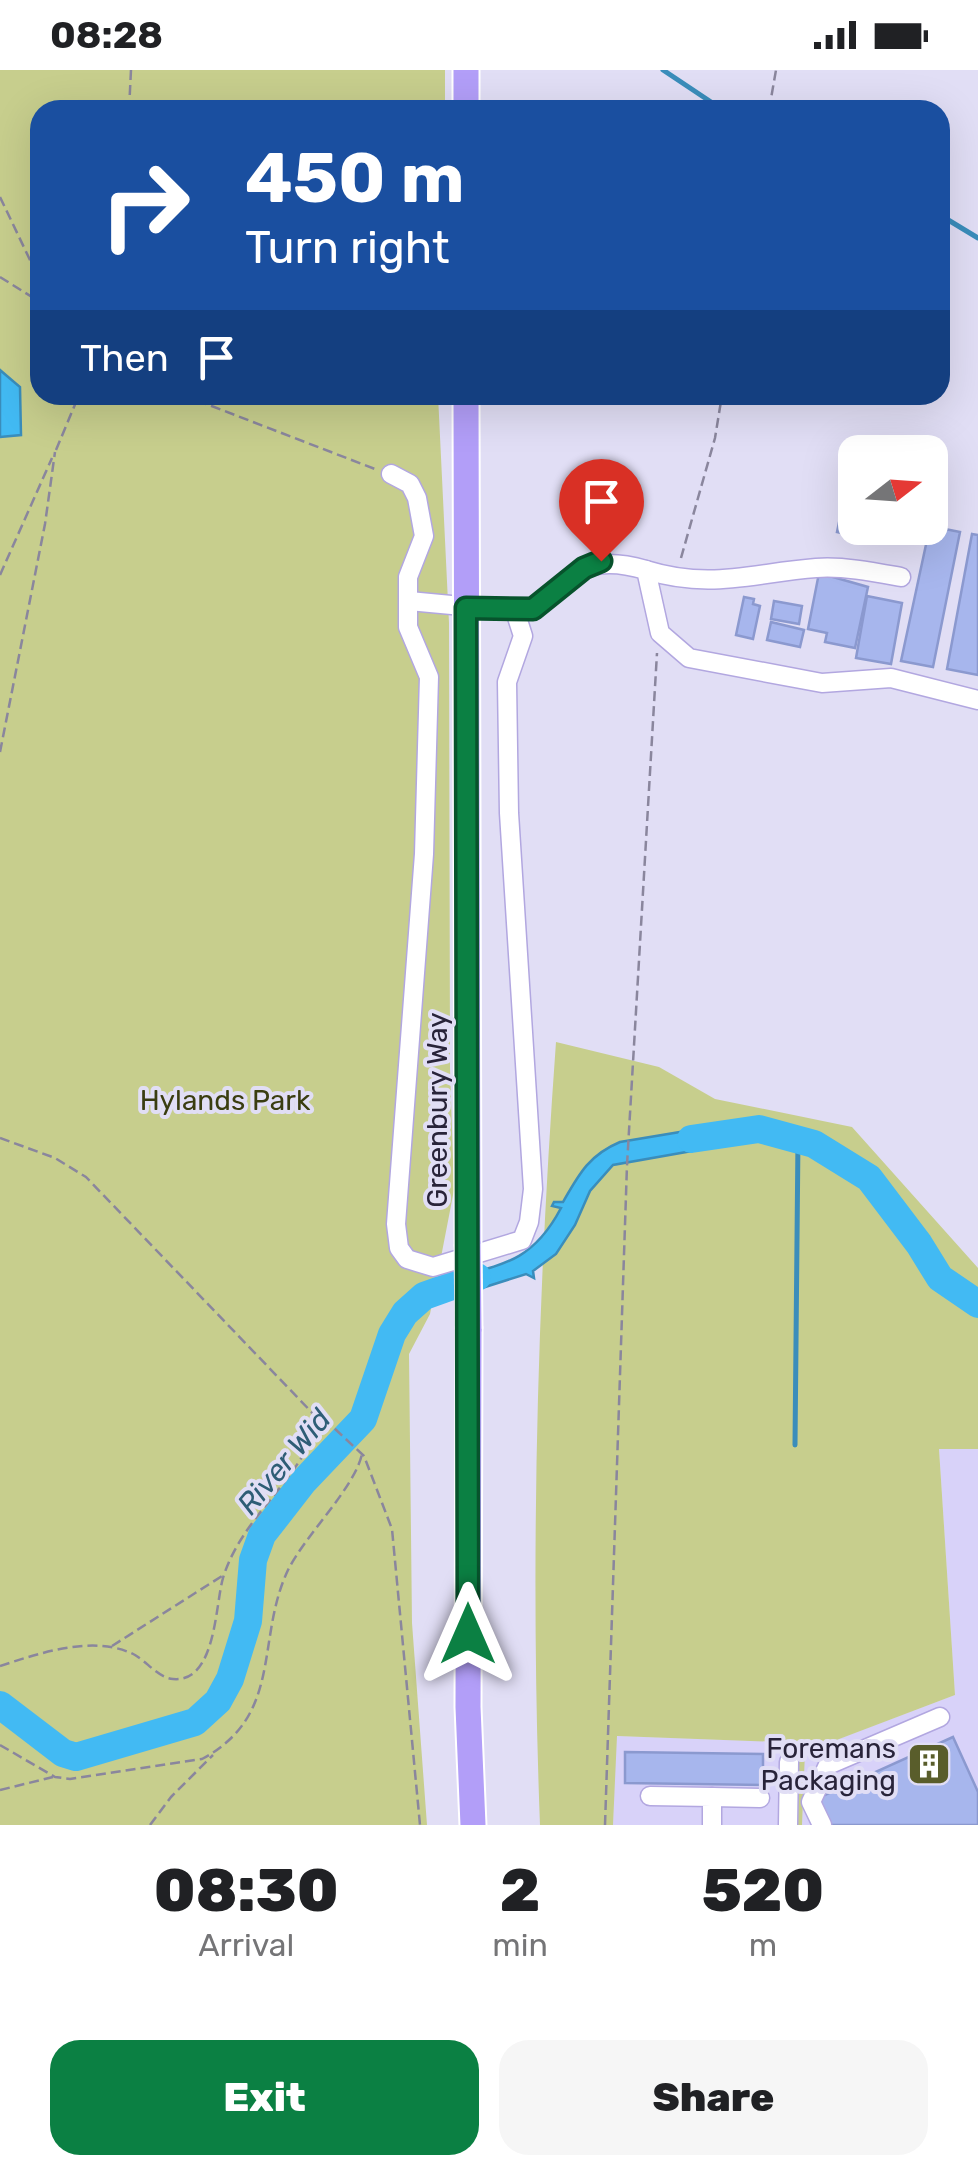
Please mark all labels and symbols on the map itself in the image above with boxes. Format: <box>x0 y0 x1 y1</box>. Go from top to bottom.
north arrow <box>838 435 948 545</box>
pin <box>559 459 644 562</box>
street label: Greenbury Way <box>421 1012 454 1208</box>
park label: Hylands Park <box>140 1084 311 1117</box>
water label: River Wid <box>229 1401 339 1522</box>
position arrow <box>416 1582 520 1686</box>
place label: Foremans Packaging <box>761 1732 896 1797</box>
building icon: Foremans Packaging <box>906 1741 952 1787</box>

